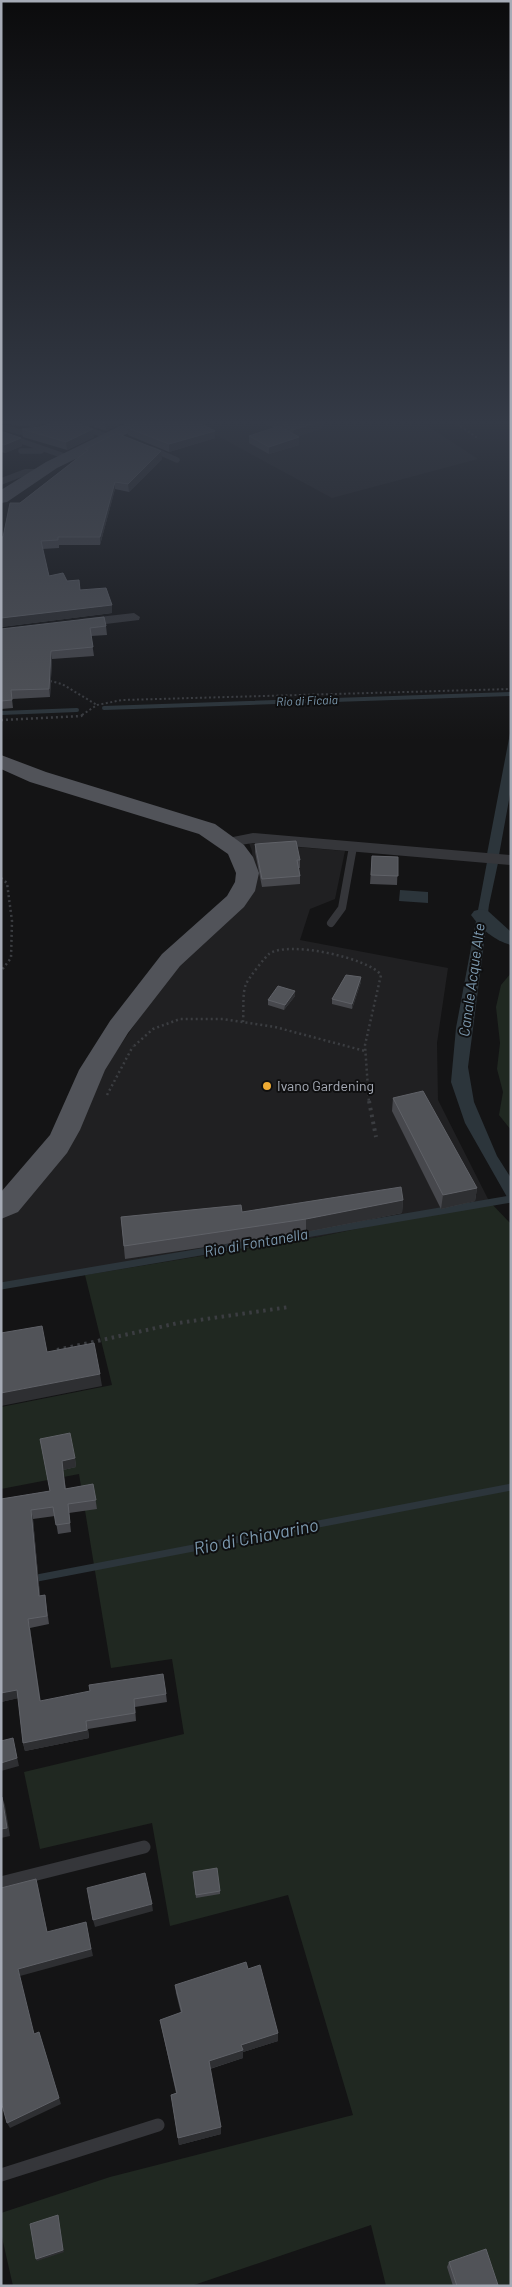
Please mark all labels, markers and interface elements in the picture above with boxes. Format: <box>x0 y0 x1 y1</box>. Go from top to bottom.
water label: Rio di Ficaia <box>276 692 338 708</box>
water label: Canale Acque Alte <box>454 922 488 1038</box>
place label: Ivano Gardening <box>277 1077 374 1094</box>
marker: Ivano Gardening <box>261 1080 273 1092</box>
water label: Rio di Fontanella <box>203 1224 309 1260</box>
water label: Rio di Chiavarino <box>192 1513 320 1559</box>

